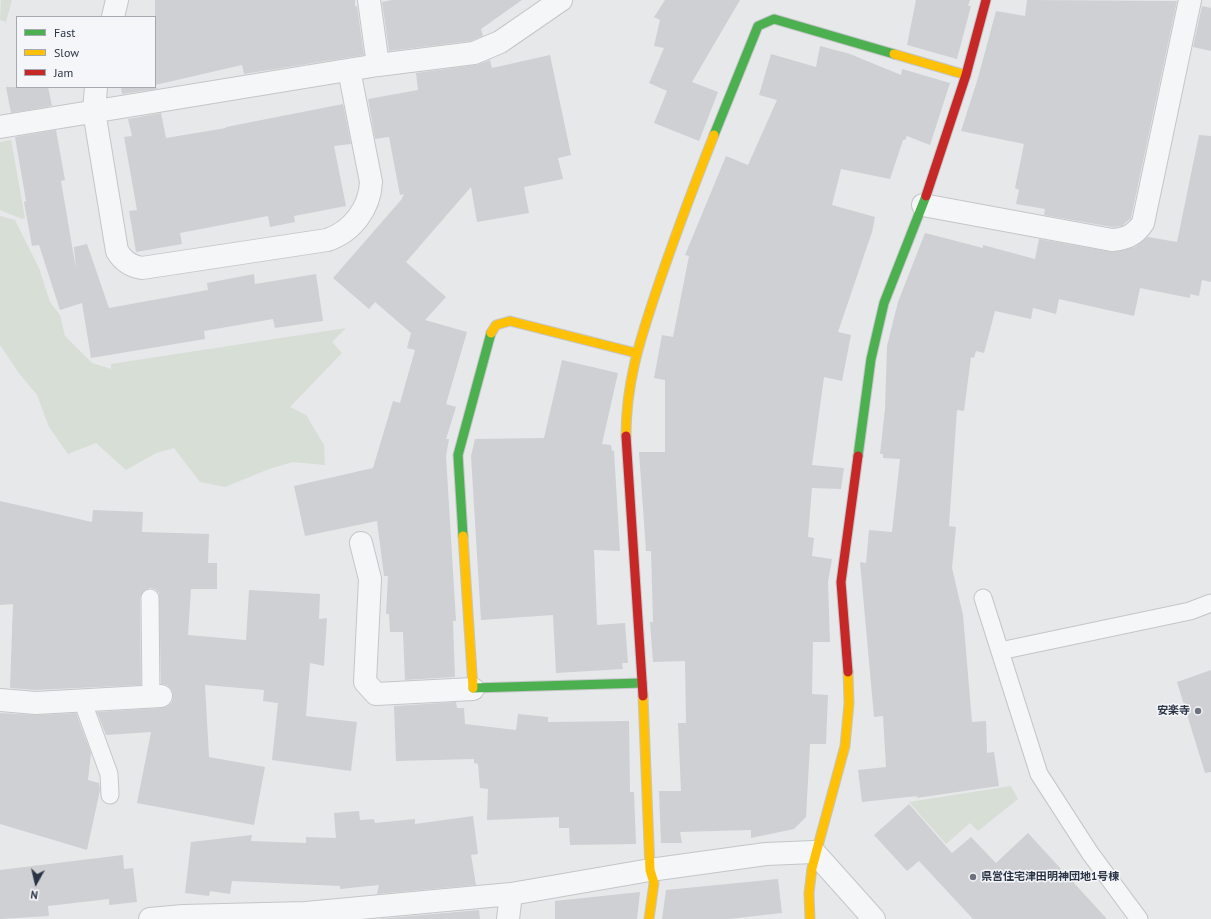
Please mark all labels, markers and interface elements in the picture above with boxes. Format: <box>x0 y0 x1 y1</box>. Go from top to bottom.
legend <box>16 16 156 88</box>
text: Fast <box>54 25 75 40</box>
text: Slow <box>54 45 79 60</box>
text: Jam <box>54 65 73 80</box>
place label: 安楽寺 <box>1157 704 1190 718</box>
marker: 安楽寺 <box>1193 706 1203 716</box>
north arrow <box>16 863 56 903</box>
place label: 県営住宅津田明神団地1号棟 <box>981 870 1119 884</box>
marker: 県営住宅津田明神団地1号棟 <box>968 872 978 882</box>
text: N <box>30 887 39 902</box>

